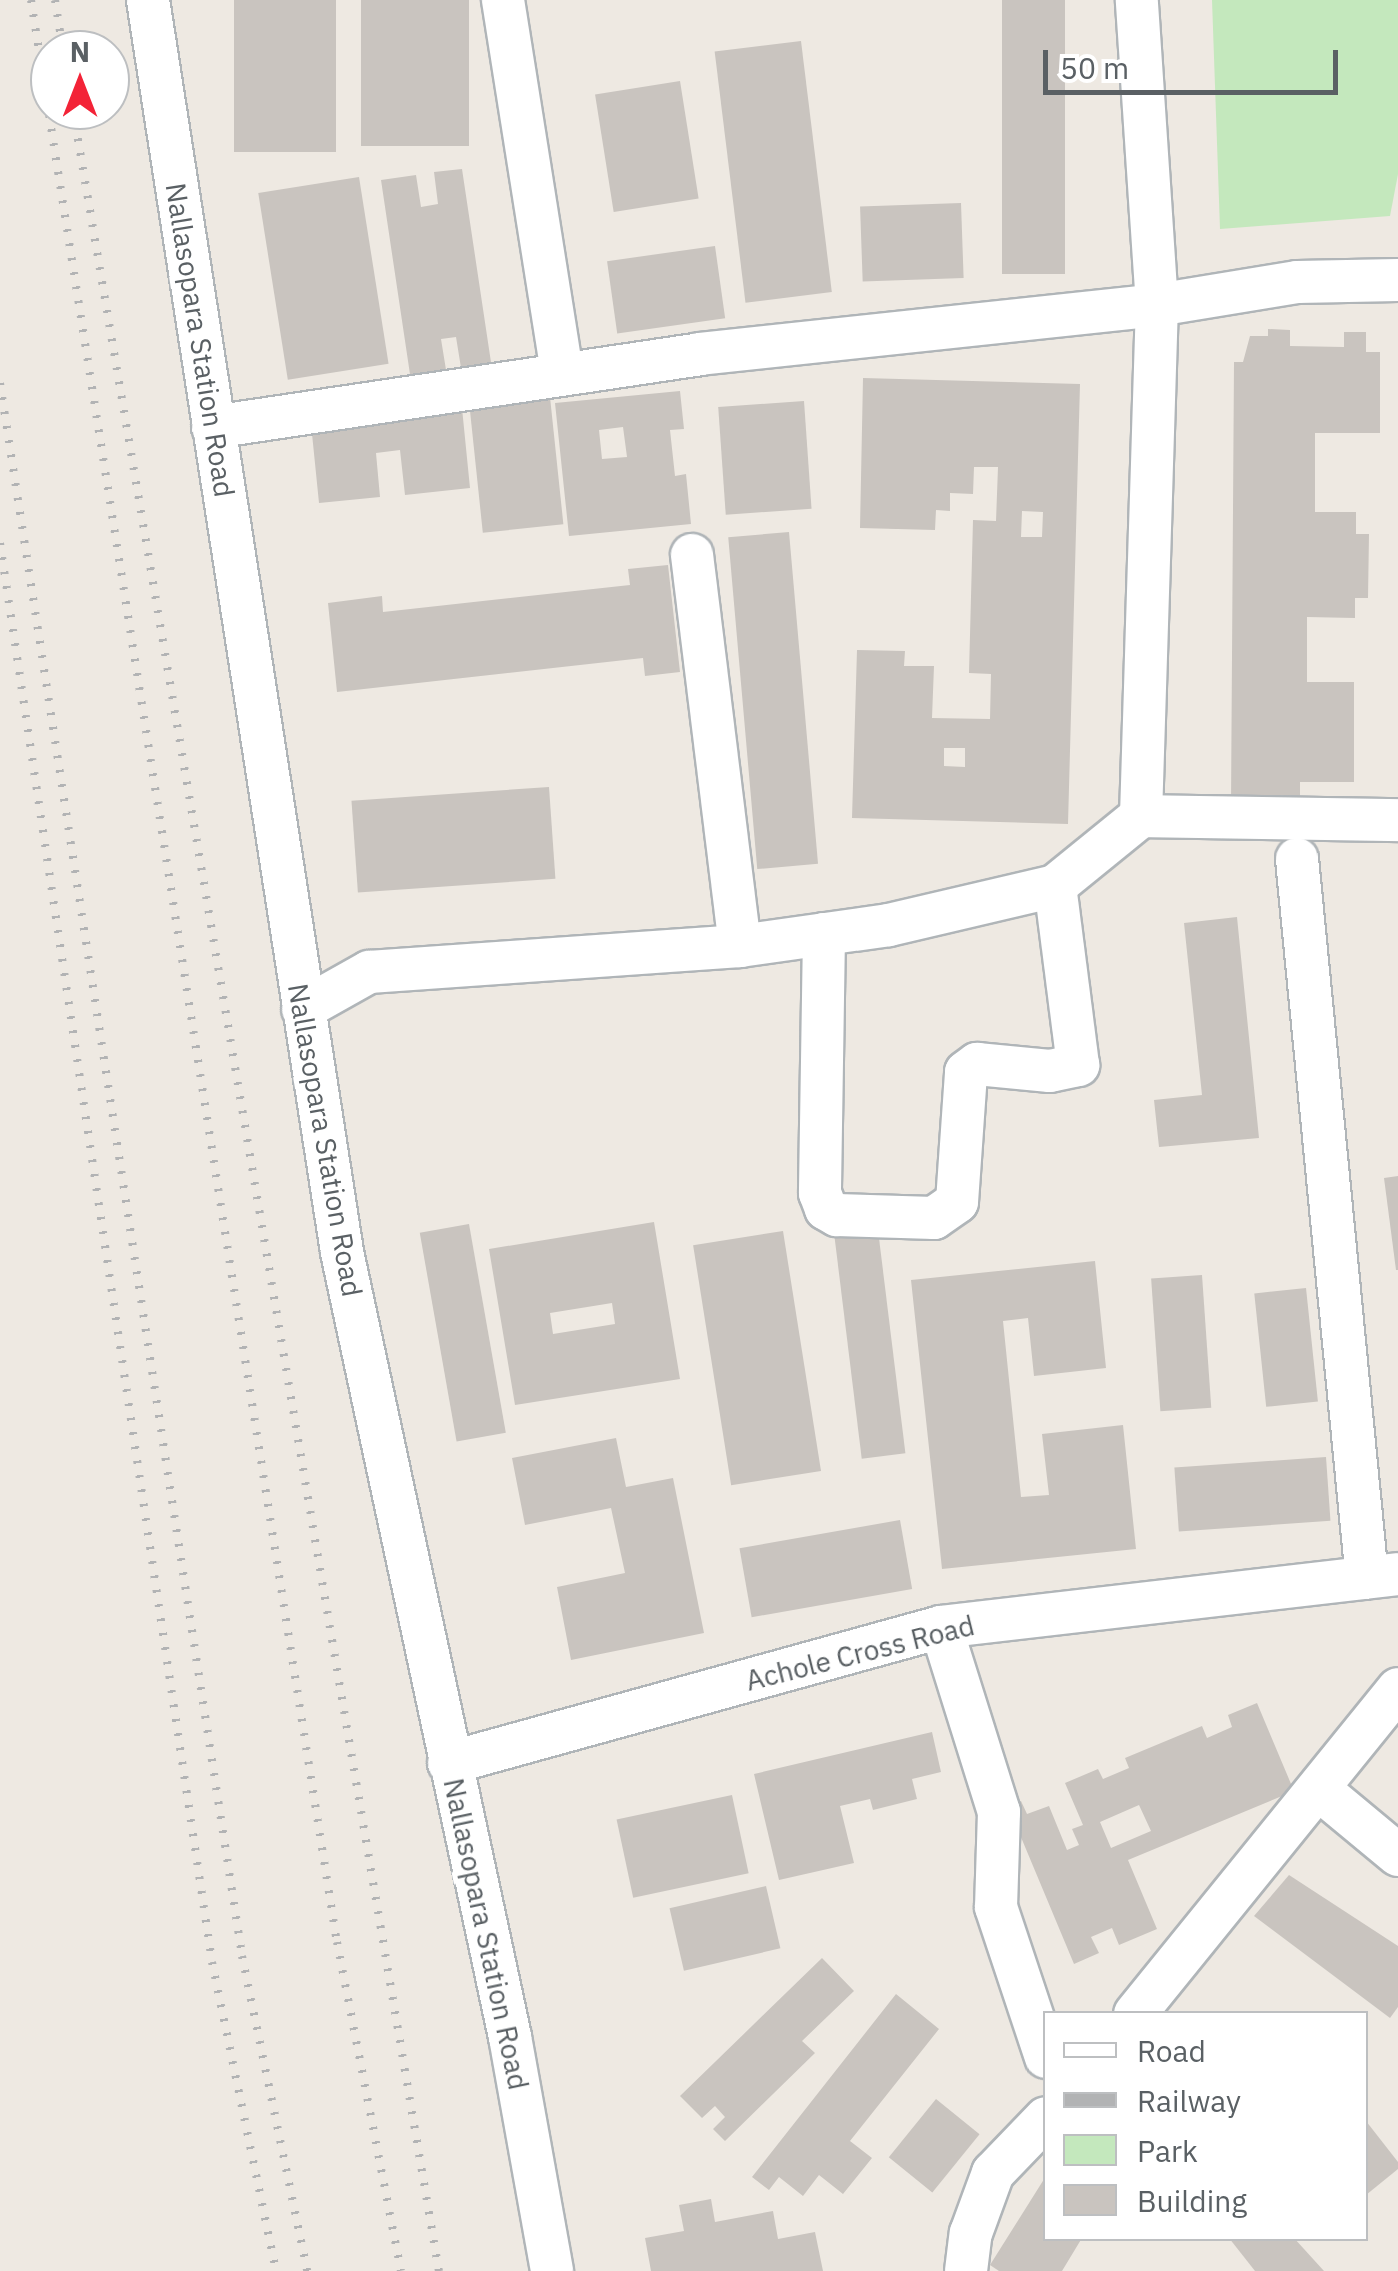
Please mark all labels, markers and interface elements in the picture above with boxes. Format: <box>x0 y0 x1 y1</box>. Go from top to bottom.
north arrow <box>30 30 130 130</box>
scale bar <box>1048 30 1343 92</box>
text: N <box>70 33 90 70</box>
text: 50 m <box>1060 48 1129 87</box>
street label: Nallasopara Station Road <box>159 181 241 499</box>
street label: Nallasopara Station Road <box>281 981 369 1299</box>
street label: Achole Cross Road <box>742 1608 978 1698</box>
street label: Nallasopara Station Road <box>437 1775 535 2093</box>
legend <box>1043 2011 1368 2241</box>
text: Road <box>1137 2031 1206 2070</box>
text: Railway <box>1137 2081 1241 2120</box>
text: Park <box>1137 2131 1198 2170</box>
text: Building <box>1137 2181 1247 2220</box>

